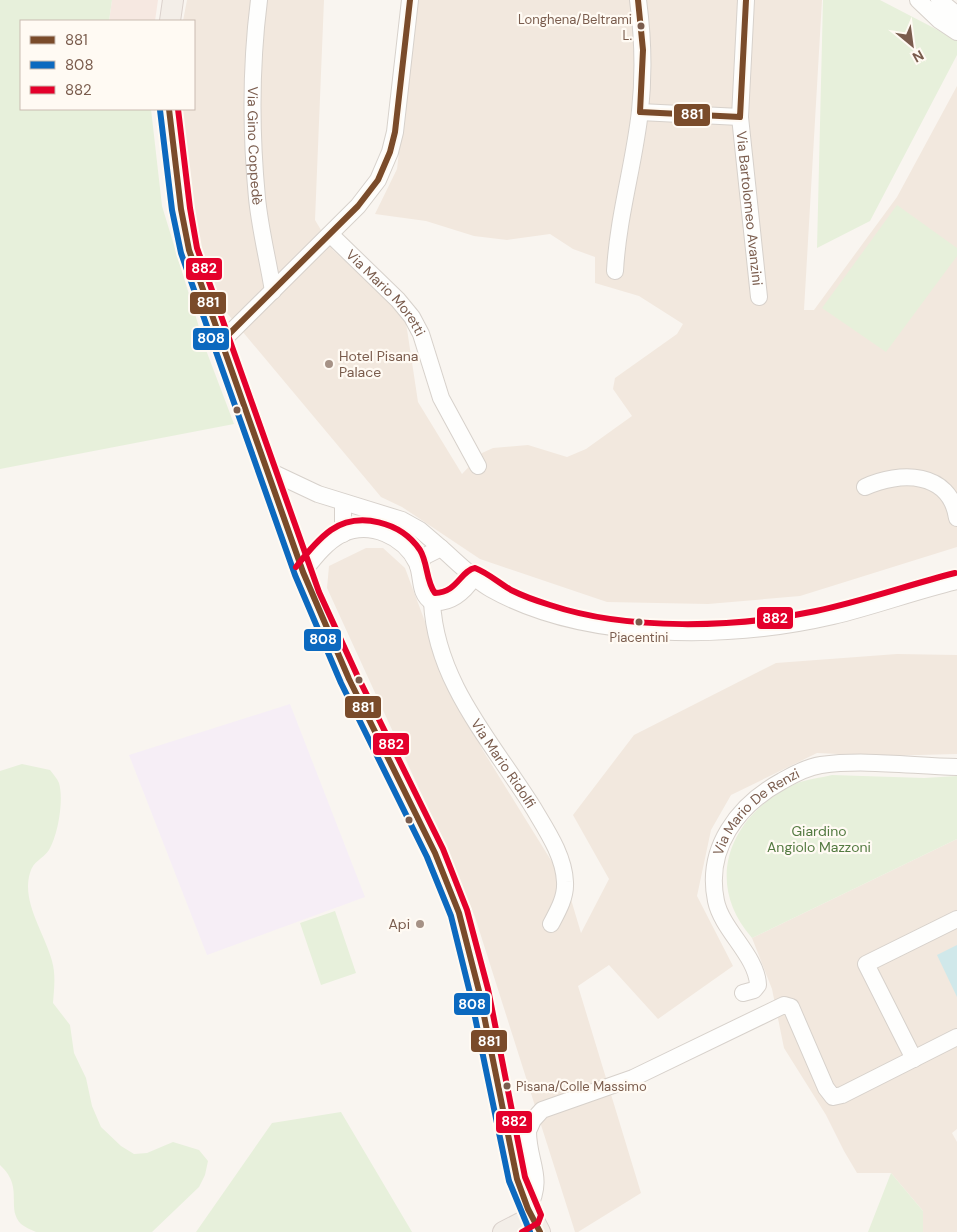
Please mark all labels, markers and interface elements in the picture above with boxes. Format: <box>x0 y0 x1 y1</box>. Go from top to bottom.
place label: Longhena/Beltrami L. <box>518 11 632 44</box>
legend <box>20 20 195 110</box>
north arrow <box>887 20 937 70</box>
marker: Longhena/Beltrami L. <box>636 21 646 31</box>
text: 881 <box>65 30 88 50</box>
text: N <box>909 46 927 67</box>
text: 808 <box>65 55 94 75</box>
text: 882 <box>65 80 92 100</box>
street label: Via Gino Coppedè <box>244 86 267 206</box>
line badge: 881 <box>673 103 711 127</box>
text: 881 <box>681 105 703 123</box>
street label: Via Bartolomeo Avanzini <box>733 130 767 287</box>
street label: Via Mario Moretti <box>342 246 429 339</box>
line badge: 882 <box>185 257 223 281</box>
text: 882 <box>191 259 217 277</box>
line badge: 881 <box>189 291 227 315</box>
text: 881 <box>197 293 219 311</box>
line badge: 808 <box>192 327 230 351</box>
text: 808 <box>197 329 225 347</box>
place label: Hotel Pisana Palace <box>339 347 418 381</box>
marker: Hotel Pisana Palace <box>323 358 335 370</box>
unlabelled marker <box>232 405 242 415</box>
line badge: 882 <box>756 606 794 630</box>
text: 882 <box>762 609 788 627</box>
marker: Piacentini <box>634 617 644 627</box>
line badge: 808 <box>303 628 342 652</box>
place label: Piacentini <box>610 629 668 646</box>
text: 808 <box>309 630 337 648</box>
unlabelled marker <box>354 675 364 685</box>
line badge: 881 <box>344 695 382 719</box>
text: 881 <box>352 698 374 716</box>
street label: Via Mario Ridolfi <box>467 715 540 811</box>
line badge: 882 <box>372 732 410 756</box>
text: 882 <box>378 735 404 753</box>
street label: Via Mario De Renzi <box>709 764 802 858</box>
unlabelled marker <box>404 815 414 825</box>
park label: Giardino Angiolo Mazzoni <box>767 822 871 856</box>
place label: Api <box>389 915 410 933</box>
marker: Api <box>414 918 426 930</box>
line badge: 808 <box>453 992 491 1016</box>
text: 808 <box>458 995 486 1013</box>
line badge: 881 <box>470 1029 508 1053</box>
text: 881 <box>478 1032 500 1050</box>
place label: Pisana/Colle Massimo <box>516 1078 647 1095</box>
marker: Pisana/Colle Massimo <box>502 1081 512 1091</box>
line badge: 882 <box>495 1110 533 1134</box>
text: 882 <box>501 1112 527 1130</box>

